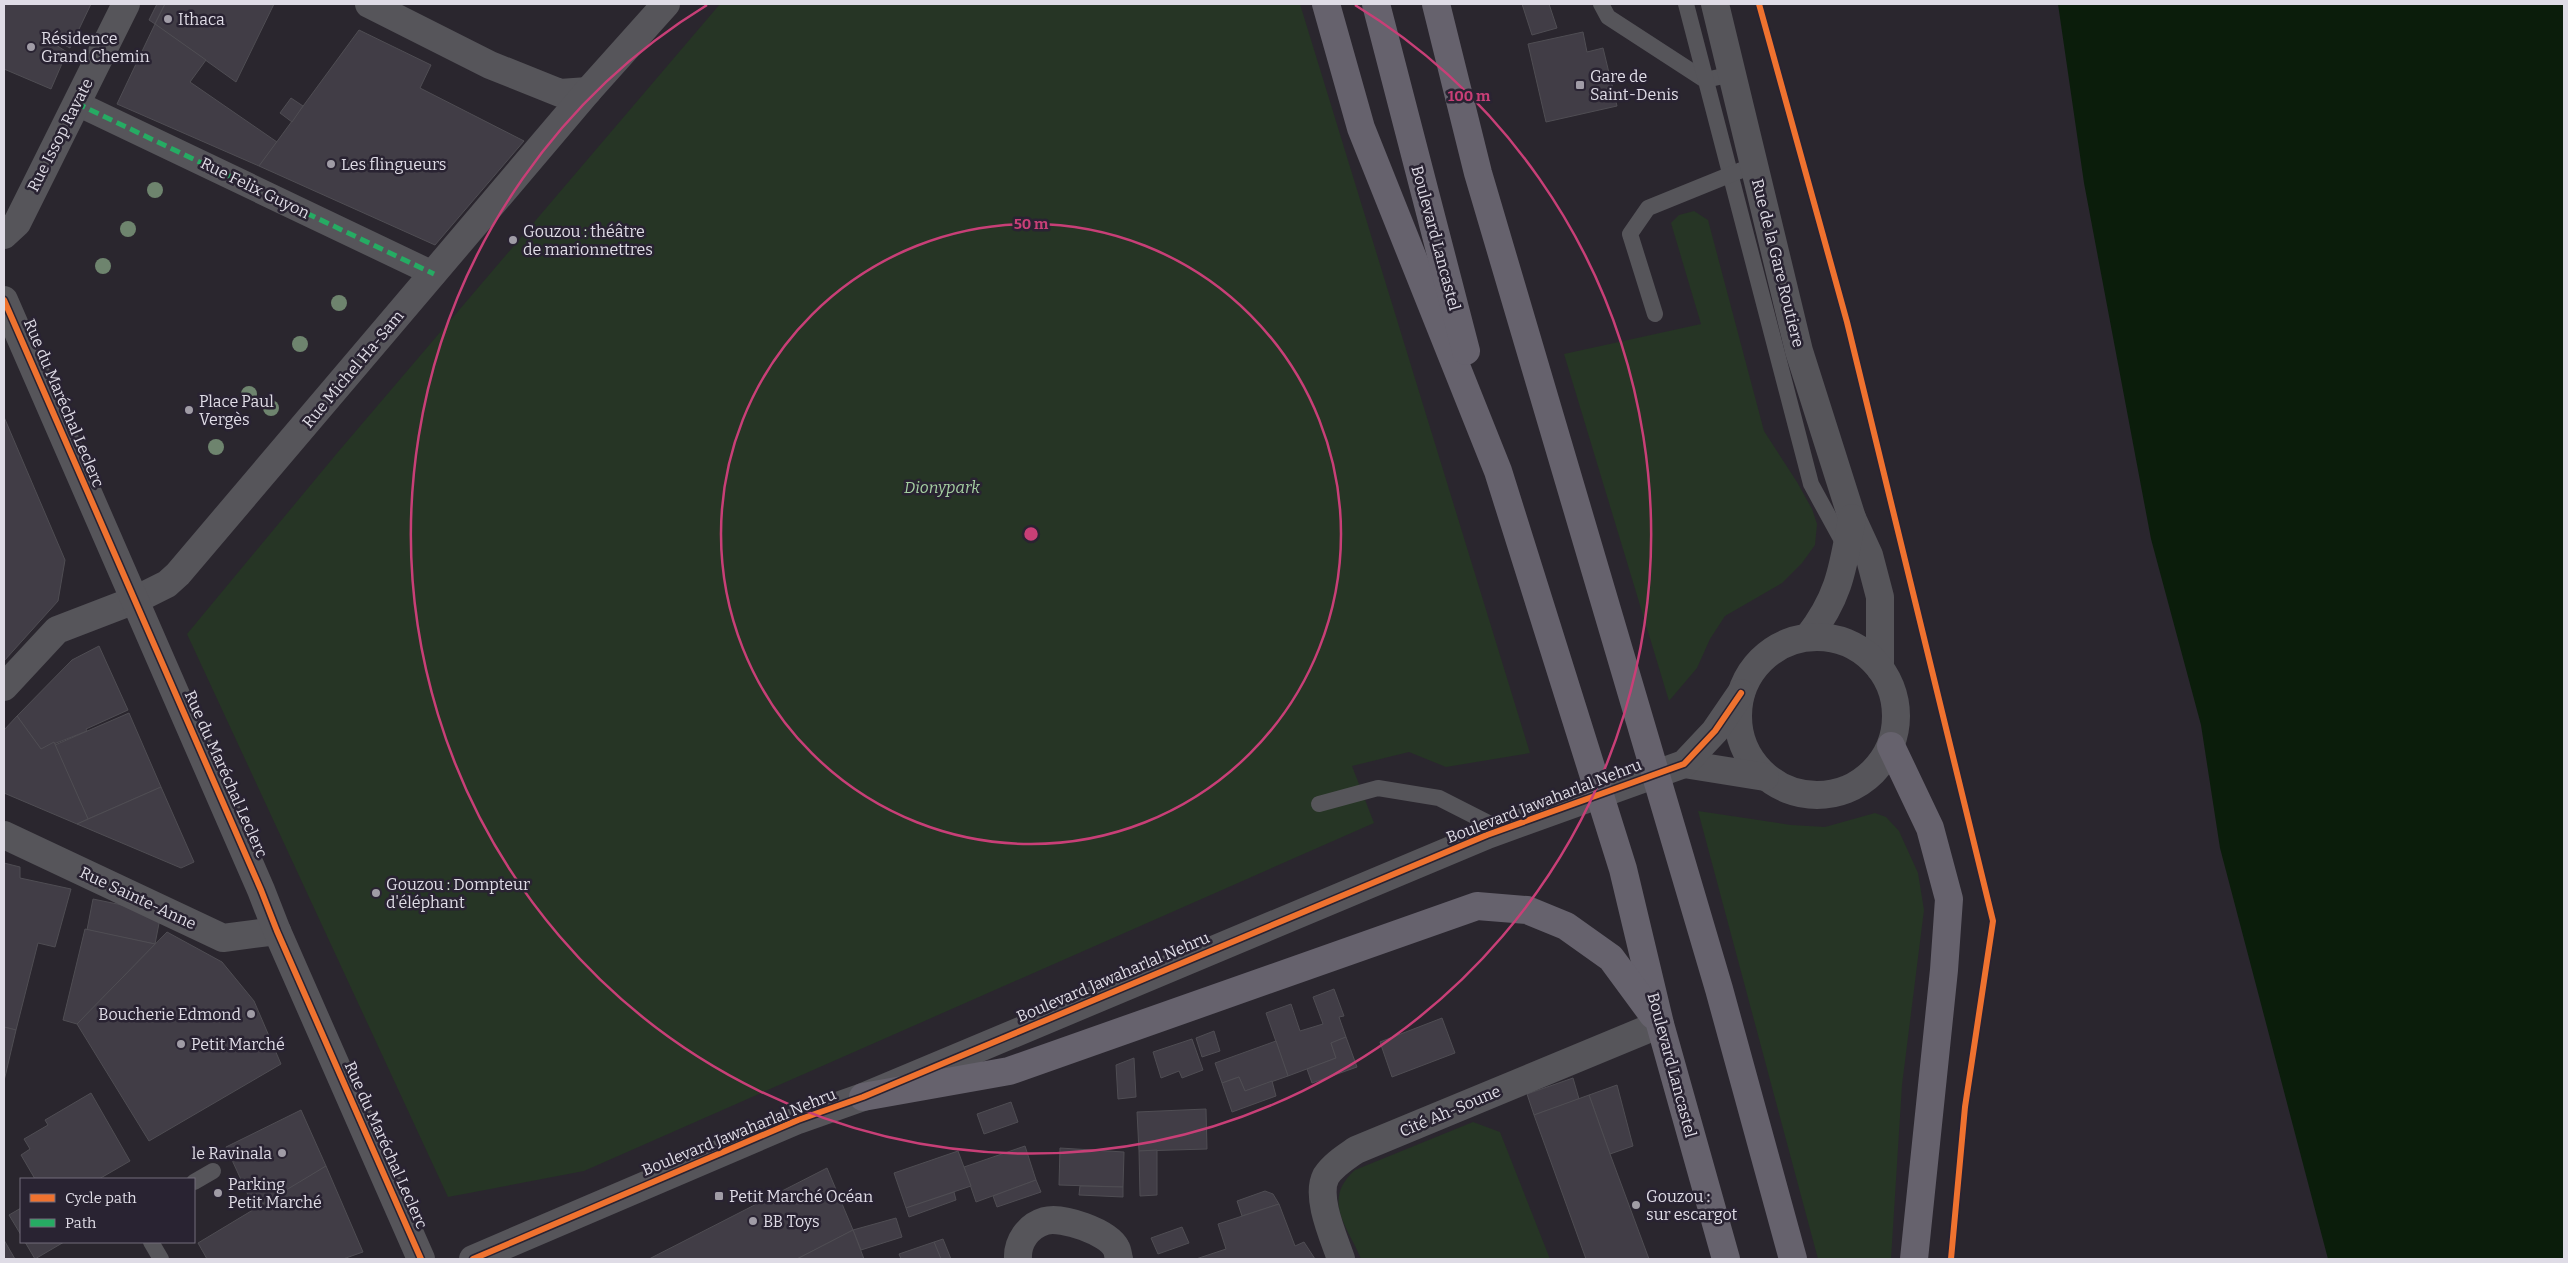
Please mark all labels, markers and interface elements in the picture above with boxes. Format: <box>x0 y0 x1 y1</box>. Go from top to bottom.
place label: Ithaca <box>178 10 225 29</box>
marker: Ithaca <box>162 13 174 25</box>
place label: Résidence Grand Chemin <box>41 29 150 66</box>
marker: Résidence Grand Chemin <box>25 41 37 53</box>
place label: Gare de Saint-Denis <box>1590 67 1679 104</box>
street label: Rue Issop Ravate <box>23 75 97 195</box>
marker: Gare de Saint-Denis <box>1574 79 1586 91</box>
text: 100 m <box>1448 87 1491 105</box>
street label: Rue Felix Guyon <box>197 153 313 223</box>
place label: Les flingueurs <box>341 155 446 174</box>
marker: Les flingueurs <box>325 158 337 170</box>
street label: Boulevard Lancastel <box>1407 163 1465 313</box>
street label: Rue de la Gare Routiere <box>1748 177 1808 349</box>
text: 50 m <box>1014 215 1049 233</box>
place label: Gouzou : théâtre de marionnettres <box>523 222 653 259</box>
marker: Gouzou : théâtre de marionnettres <box>507 234 519 246</box>
street label: Rue Michel Ha-Sam <box>298 306 408 432</box>
street label: Rue du Maréchal Leclerc <box>20 316 108 490</box>
place label: Place Paul Vergès <box>199 392 274 429</box>
marker: Place Paul Vergès <box>183 404 195 416</box>
park label: Dionypark <box>904 478 980 497</box>
centre of rings <box>1022 525 1040 543</box>
street label: Rue du Maréchal Leclerc <box>181 687 271 861</box>
street label: Boulevard Jawaharlal Nehru <box>1444 755 1644 847</box>
street label: Rue Sainte-Anne <box>77 863 199 933</box>
place label: Gouzou : Dompteur d'éléphant <box>386 875 530 912</box>
marker: Gouzou : Dompteur d'éléphant <box>370 887 382 899</box>
street label: Boulevard Jawaharlal Nehru <box>1014 928 1212 1026</box>
street label: Boulevard Lancastel <box>1643 990 1701 1140</box>
place label: Boucherie Edmond <box>98 1005 241 1024</box>
marker: Boucherie Edmond <box>245 1008 257 1020</box>
place label: Petit Marché <box>191 1035 285 1054</box>
marker: Petit Marché <box>175 1038 187 1050</box>
street label: Rue du Maréchal Leclerc <box>341 1058 431 1232</box>
street label: Cité Ah-Soune <box>1397 1081 1503 1141</box>
street label: Boulevard Jawaharlal Nehru <box>639 1084 839 1180</box>
place label: le Ravinala <box>192 1144 272 1163</box>
marker: le Ravinala <box>276 1147 288 1159</box>
place label: Parking Petit Marché <box>228 1175 322 1212</box>
legend <box>20 1178 195 1243</box>
marker: Parking Petit Marché <box>212 1187 224 1199</box>
place label: Petit Marché Océan <box>729 1187 873 1206</box>
place label: Gouzou : sur escargot <box>1646 1187 1738 1224</box>
text: Cycle path <box>65 1189 137 1207</box>
marker: Petit Marché Océan <box>713 1190 725 1202</box>
marker: Gouzou : sur escargot <box>1630 1199 1642 1211</box>
place label: BB Toys <box>763 1212 820 1231</box>
text: Path <box>65 1214 97 1232</box>
marker: BB Toys <box>747 1215 759 1227</box>

